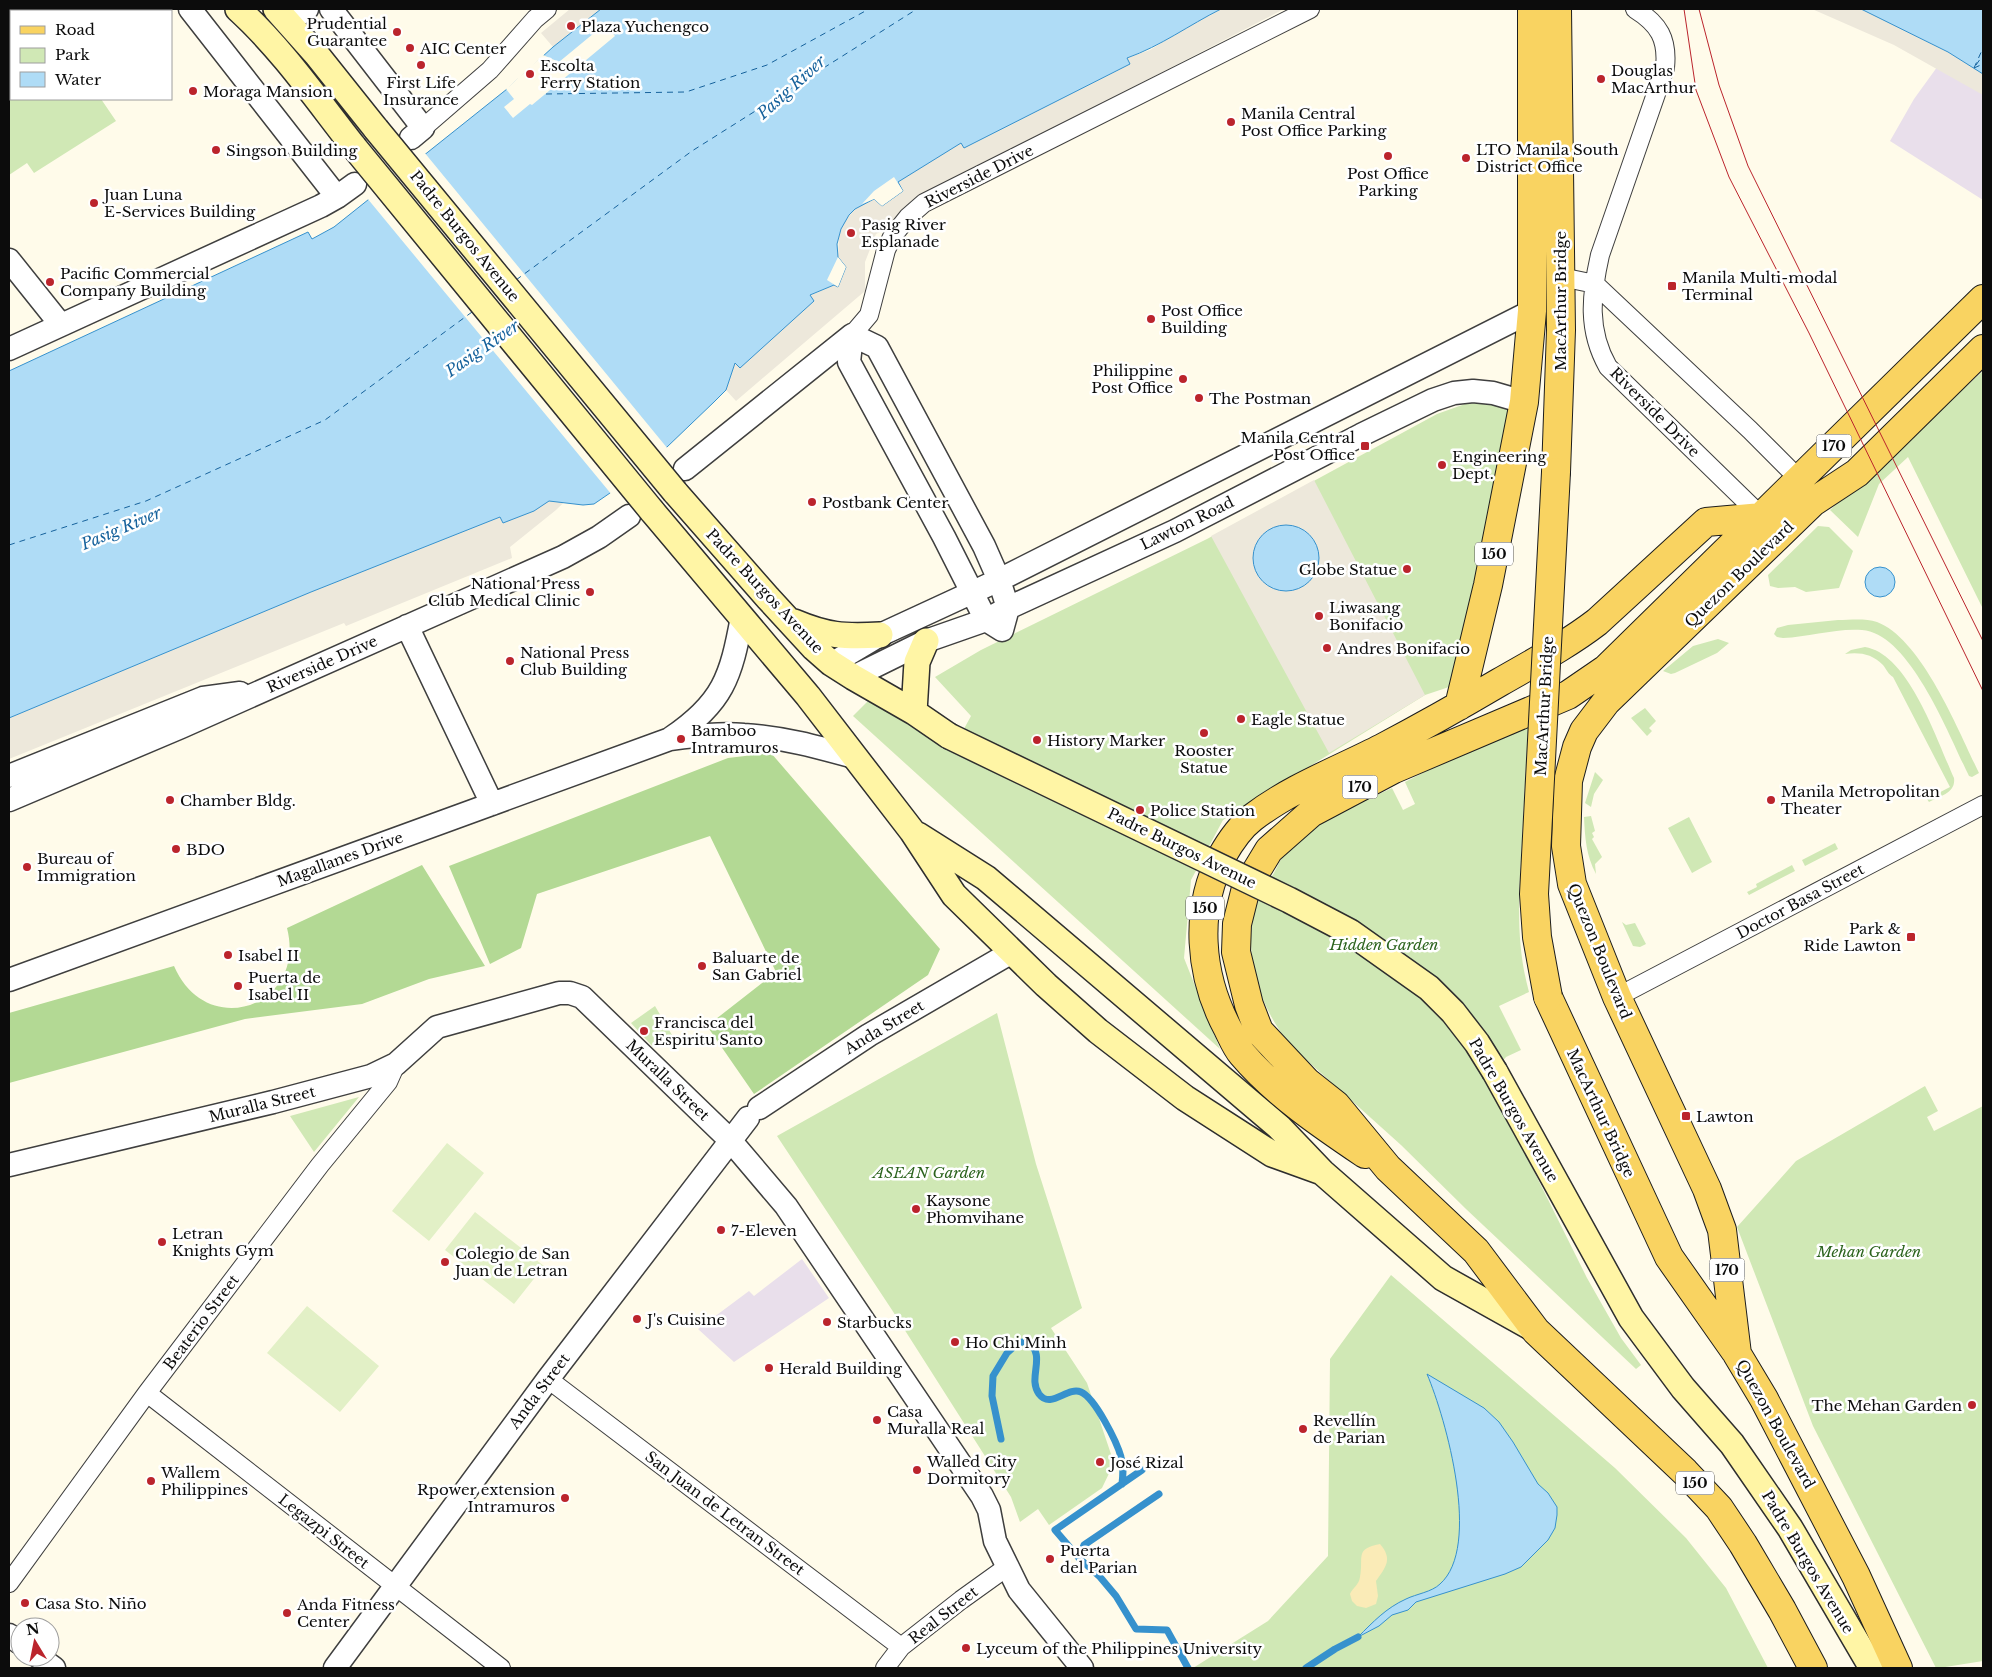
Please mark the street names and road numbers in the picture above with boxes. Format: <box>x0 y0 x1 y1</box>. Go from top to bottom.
street label: Riverside Drive <box>922 140 1036 212</box>
street label: Padre Burgos Avenue <box>406 167 524 305</box>
street label: MacArthur Bridge <box>1551 231 1570 371</box>
street label: Riverside Drive <box>1606 363 1704 461</box>
road number: 170 <box>1816 434 1852 458</box>
street label: Lawton Road <box>1137 492 1237 554</box>
street label: Quezon Boulevard <box>1680 517 1798 631</box>
street label: Padre Burgos Avenue <box>702 525 828 657</box>
road number: 150 <box>1475 542 1513 566</box>
street label: Riverside Drive <box>264 631 380 697</box>
street label: MacArthur Bridge <box>1531 636 1557 776</box>
road number: 170 <box>1342 776 1378 799</box>
street label: Padre Burgos Avenue <box>1104 804 1260 892</box>
street label: Magallanes Drive <box>274 827 406 891</box>
street label: Doctor Basa Street <box>1733 859 1867 943</box>
street label: Quezon Boulevard <box>1564 880 1636 1022</box>
road number: 150 <box>1186 896 1224 920</box>
street label: Anda Street <box>840 996 928 1059</box>
street label: Padre Burgos Avenue <box>1465 1034 1563 1186</box>
street label: Muralla Street <box>622 1035 714 1125</box>
street label: MacArthur Bridge <box>1563 1046 1639 1180</box>
street label: Muralla Street <box>207 1082 317 1126</box>
road number: 170 <box>1710 1258 1744 1282</box>
street label: Beaterio Street <box>159 1270 243 1373</box>
street label: Anda Street <box>504 1349 574 1433</box>
street label: Quezon Boulevard <box>1733 1356 1819 1492</box>
street label: San Juan de Letran Street <box>642 1447 809 1579</box>
road number: 150 <box>1676 1472 1714 1495</box>
street label: Padre Burgos Avenue <box>1758 1487 1858 1637</box>
street label: Legazpi Street <box>275 1490 373 1573</box>
street label: Real Street <box>904 1582 982 1648</box>

